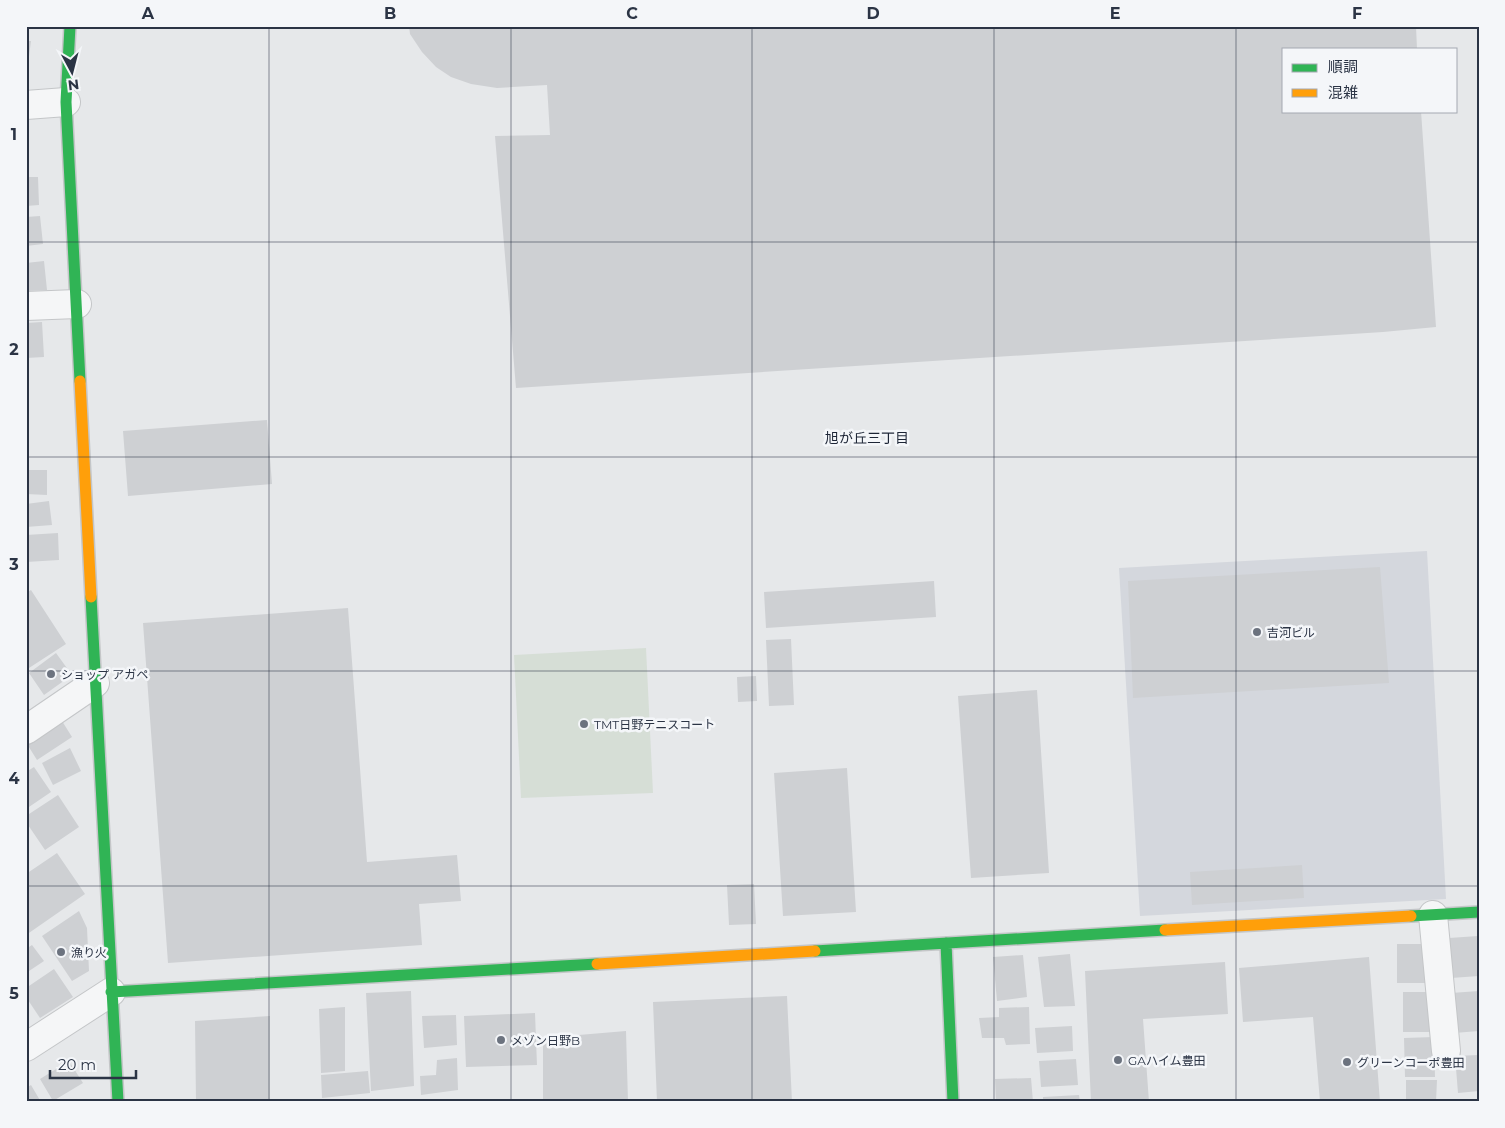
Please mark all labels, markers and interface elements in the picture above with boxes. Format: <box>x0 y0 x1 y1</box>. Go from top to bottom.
text: A <box>141 4 155 23</box>
text: B <box>384 4 396 23</box>
text: C <box>626 4 638 23</box>
text: D <box>866 4 880 23</box>
text: E <box>1110 4 1120 23</box>
text: F <box>1352 4 1362 23</box>
north arrow <box>48 48 98 98</box>
legend <box>1282 48 1458 112</box>
text: 順調 <box>1328 57 1358 76</box>
text: N <box>67 75 80 95</box>
text: 混雑 <box>1328 83 1358 102</box>
text: 1 <box>11 125 17 144</box>
text: 2 <box>9 340 19 359</box>
district label: 旭が丘三丁目 <box>825 429 909 447</box>
text: 3 <box>8 555 19 574</box>
place label: 吉河ビル <box>1267 625 1315 640</box>
marker: 吉河ビル <box>1251 626 1263 638</box>
place label: ショップ アガペ <box>61 667 148 682</box>
marker: ショップ アガペ <box>45 668 57 680</box>
place label: TMT日野テニスコート <box>594 717 715 732</box>
marker: TMT日野テニスコート <box>578 718 590 730</box>
text: 4 <box>8 769 20 788</box>
place label: 漁り火 <box>71 945 107 960</box>
marker: 漁り火 <box>55 946 67 958</box>
text: 5 <box>9 984 19 1003</box>
place label: メゾン日野B <box>511 1033 580 1048</box>
marker: メゾン日野B <box>495 1034 507 1046</box>
scale bar <box>50 1048 136 1080</box>
place label: GAハイム豊田 <box>1128 1053 1205 1068</box>
marker: GAハイム豊田 <box>1112 1054 1124 1066</box>
text: 20 m <box>58 1055 96 1074</box>
place label: グリーンコーポ豊田 <box>1357 1055 1464 1070</box>
marker: グリーンコーポ豊田 <box>1341 1056 1353 1068</box>

